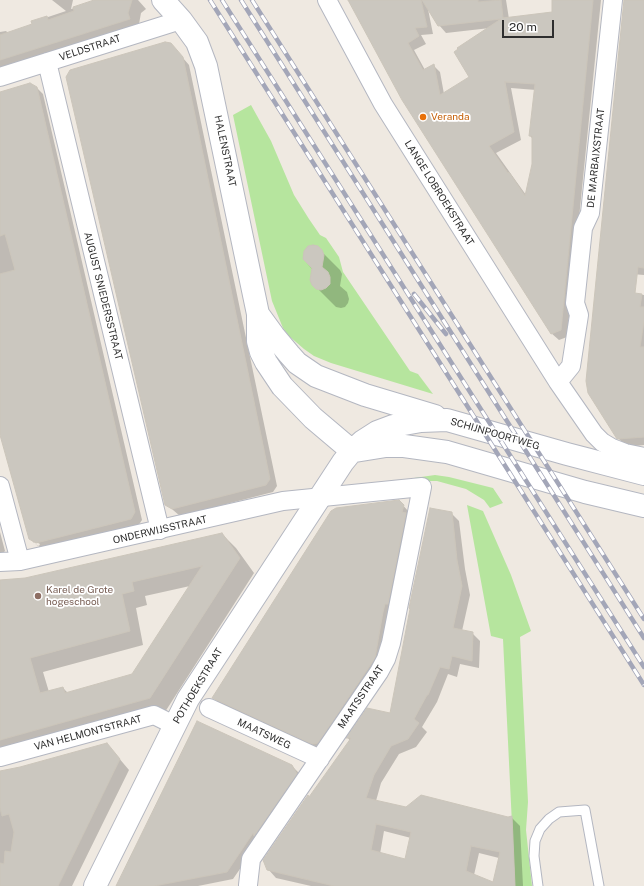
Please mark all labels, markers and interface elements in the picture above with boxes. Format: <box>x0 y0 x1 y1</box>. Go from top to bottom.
scale bar <box>504 12 556 38</box>
text: 20 m <box>509 20 537 34</box>
street label: VELDSTRAAT <box>58 32 122 64</box>
street label: DE MARBAIXSTRAAT <box>585 108 607 208</box>
place label: Veranda <box>431 111 469 123</box>
marker: Veranda <box>418 112 428 122</box>
street label: HALENSTRAAT <box>212 114 238 188</box>
street label: LANGE LOBROEKSTRAAT <box>402 138 476 248</box>
street label: AUGUST SNIEDERSSTRAAT <box>81 231 125 361</box>
street label: SCHIJNPOORTWEG <box>449 415 541 453</box>
street label: ONDERWIJSSTRAAT <box>112 513 208 547</box>
place label: Karel de Grote hogeschool <box>46 584 113 608</box>
marker: Karel de Grote hogeschool <box>33 591 43 601</box>
street label: POTHOEKSTRAAT <box>171 646 225 726</box>
street label: MAATSSTRAAT <box>335 663 387 731</box>
street label: VAN HELMONTSTRAAT <box>33 713 143 753</box>
street label: MAATSWEG <box>235 716 293 752</box>

